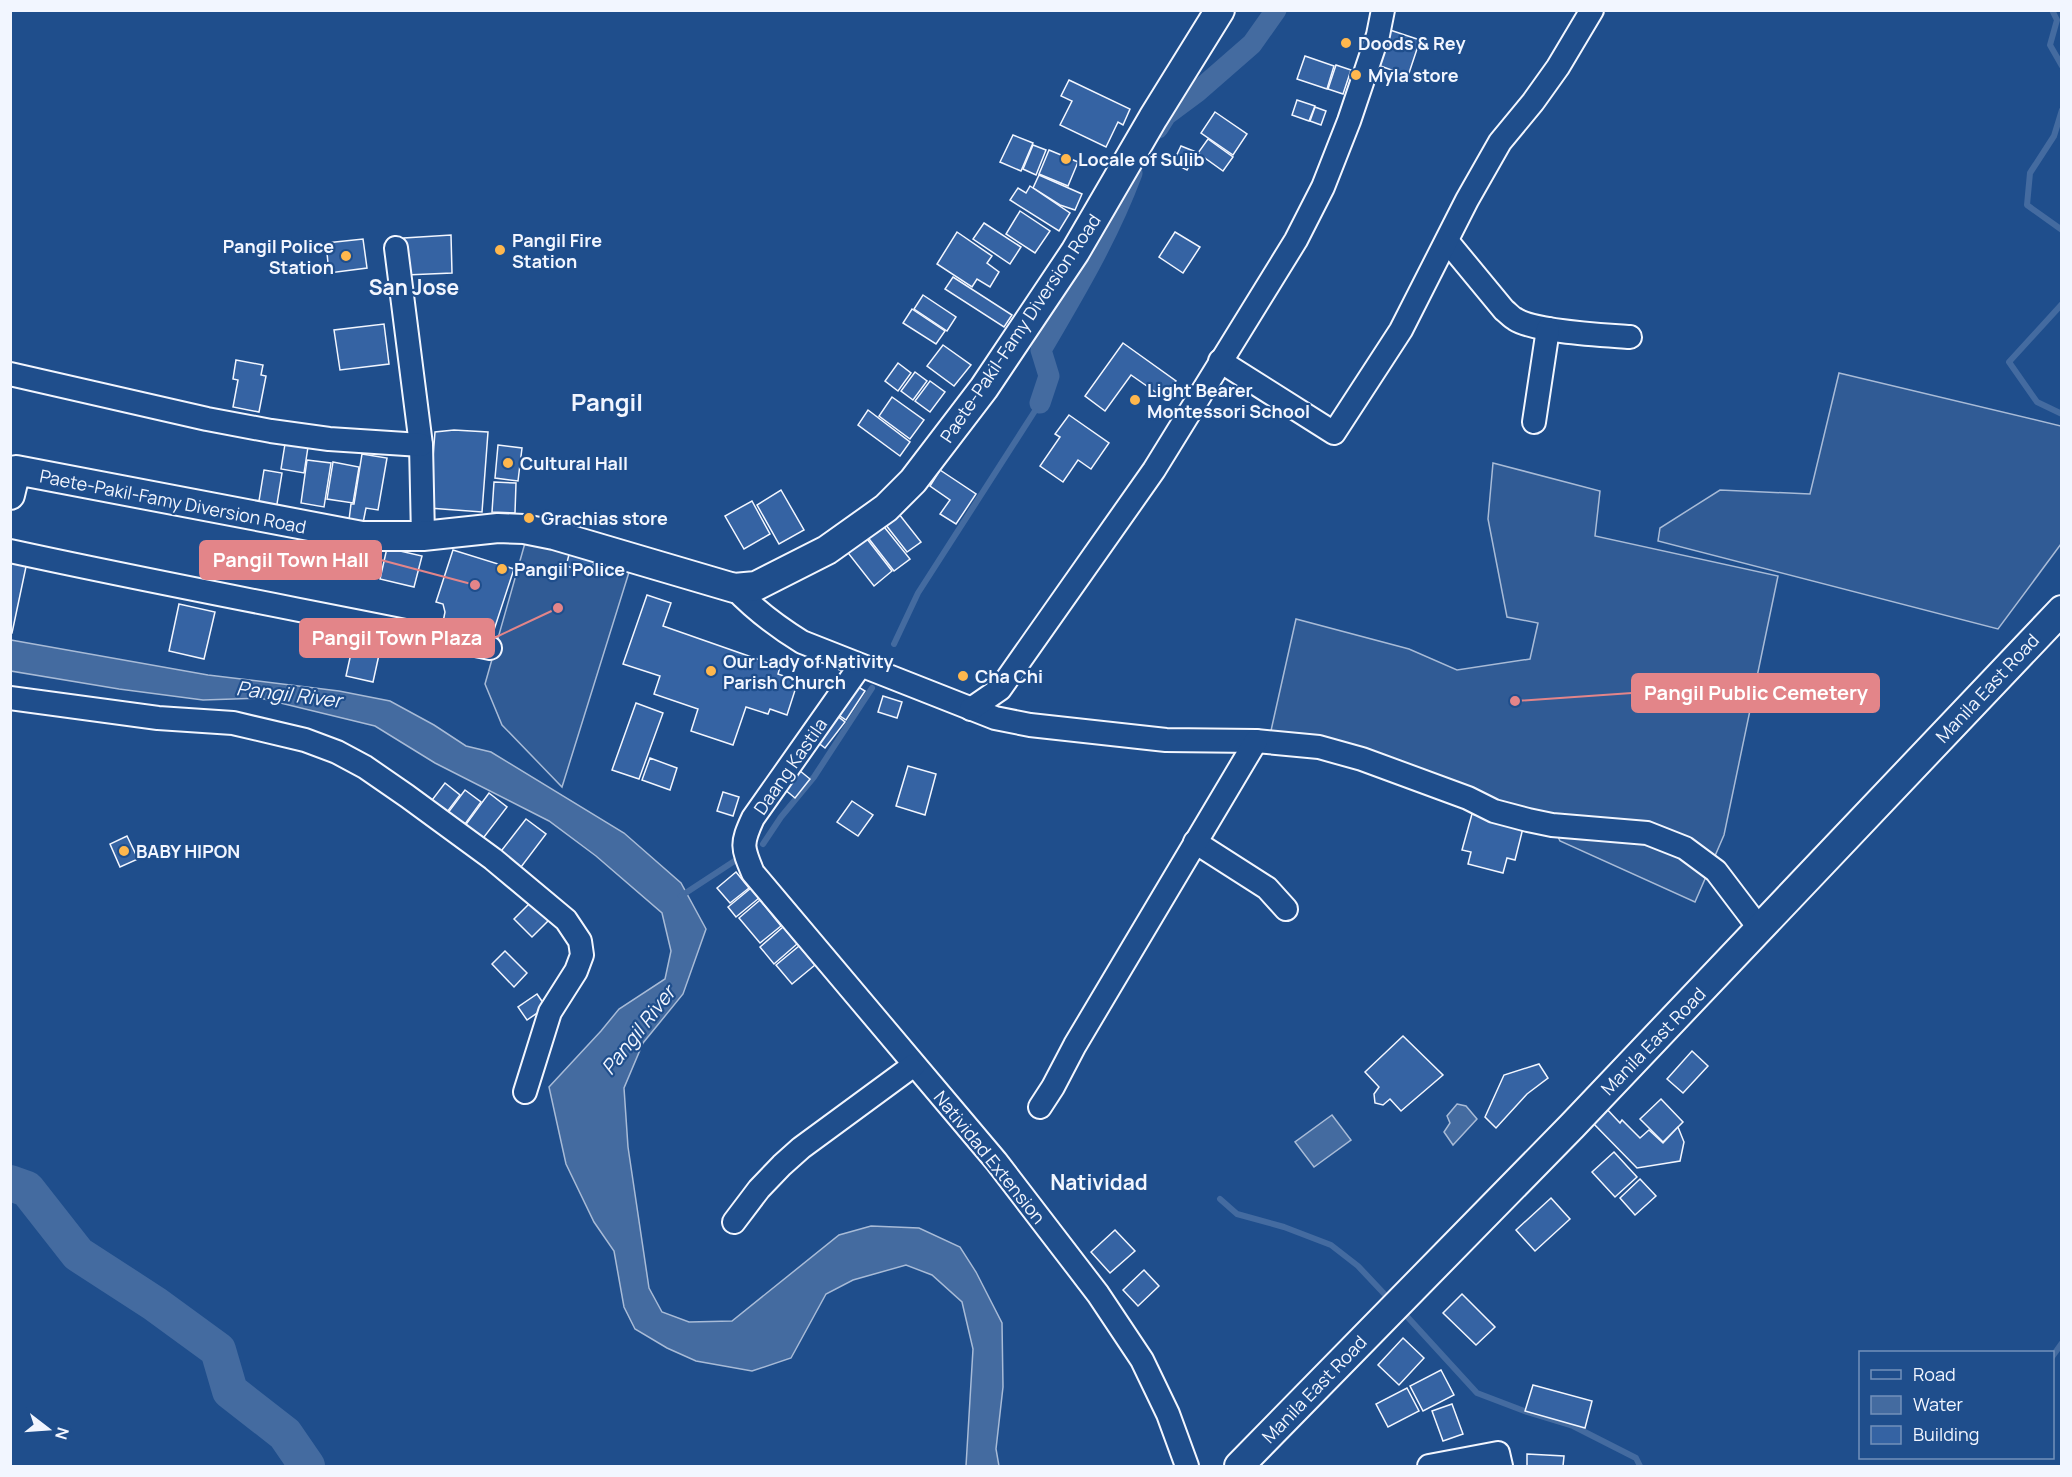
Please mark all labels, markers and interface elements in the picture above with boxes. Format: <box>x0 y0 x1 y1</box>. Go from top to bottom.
place label: Doods & Rey <box>1358 31 1466 55</box>
marker: Doods & Rey <box>1339 36 1353 50</box>
place label: Myla store <box>1368 63 1459 87</box>
marker: Myla store <box>1349 68 1363 82</box>
place label: Locale of Sulib <box>1078 147 1205 171</box>
marker: Locale of Sulib <box>1059 152 1073 166</box>
street label: Paete-Pakil-Famy Diversion Road <box>934 209 1106 447</box>
place label: Pangil Fire Station <box>512 228 602 273</box>
place label: Pangil Police Station <box>223 234 334 279</box>
marker: Pangil Fire Station <box>493 243 507 257</box>
marker: Pangil Police Station <box>339 249 353 263</box>
district label: San Jose <box>369 273 459 301</box>
place label: Light Bearer Montessori School <box>1147 378 1310 423</box>
district label: Pangil <box>571 385 643 418</box>
marker: Light Bearer Montessori School <box>1128 393 1142 407</box>
place label: Cultural Hall <box>520 451 628 475</box>
marker: Cultural Hall <box>501 456 515 470</box>
street label: Paete-Pakil-Famy Diversion Road <box>38 463 308 539</box>
place label: Grachias store <box>541 506 668 530</box>
marker: Grachias store <box>522 511 536 525</box>
callout: Pangil Town Hall <box>200 541 381 579</box>
text: Pangil Town Hall <box>213 546 369 573</box>
place label: Pangil Police <box>514 557 625 581</box>
marker: Pangil Police <box>495 562 509 576</box>
callout: Pangil Town Plaza <box>300 619 494 657</box>
text: Pangil Town Plaza <box>312 624 482 651</box>
street label: Manila East Road <box>1930 628 2044 748</box>
place label: Our Lady of Nativity Parish Church <box>723 649 894 694</box>
marker: Our Lady of Nativity Parish Church <box>704 664 718 678</box>
place label: Cha Chi <box>975 664 1043 688</box>
marker: Cha Chi <box>956 669 970 683</box>
water label: Pangil River <box>235 674 346 714</box>
callout: Pangil Public Cemetery <box>1632 674 1879 712</box>
text: Pangil Public Cemetery <box>1644 679 1869 706</box>
street label: Daang Kastila <box>748 713 832 819</box>
place label: BABY HIPON <box>136 839 240 863</box>
marker: BABY HIPON <box>117 844 131 858</box>
water label: Pangil River <box>595 978 683 1080</box>
street label: Manila East Road <box>1595 982 1711 1100</box>
street label: Natividad Extension <box>929 1086 1051 1228</box>
district label: Natividad <box>1050 1168 1148 1196</box>
street label: Manila East Road <box>1256 1330 1372 1448</box>
legend <box>1859 1351 2054 1459</box>
text: Road <box>1913 1362 1956 1386</box>
text: Water <box>1913 1392 1963 1416</box>
north arrow <box>18 1399 78 1459</box>
text: Building <box>1913 1422 1979 1446</box>
text: N <box>50 1425 75 1442</box>

